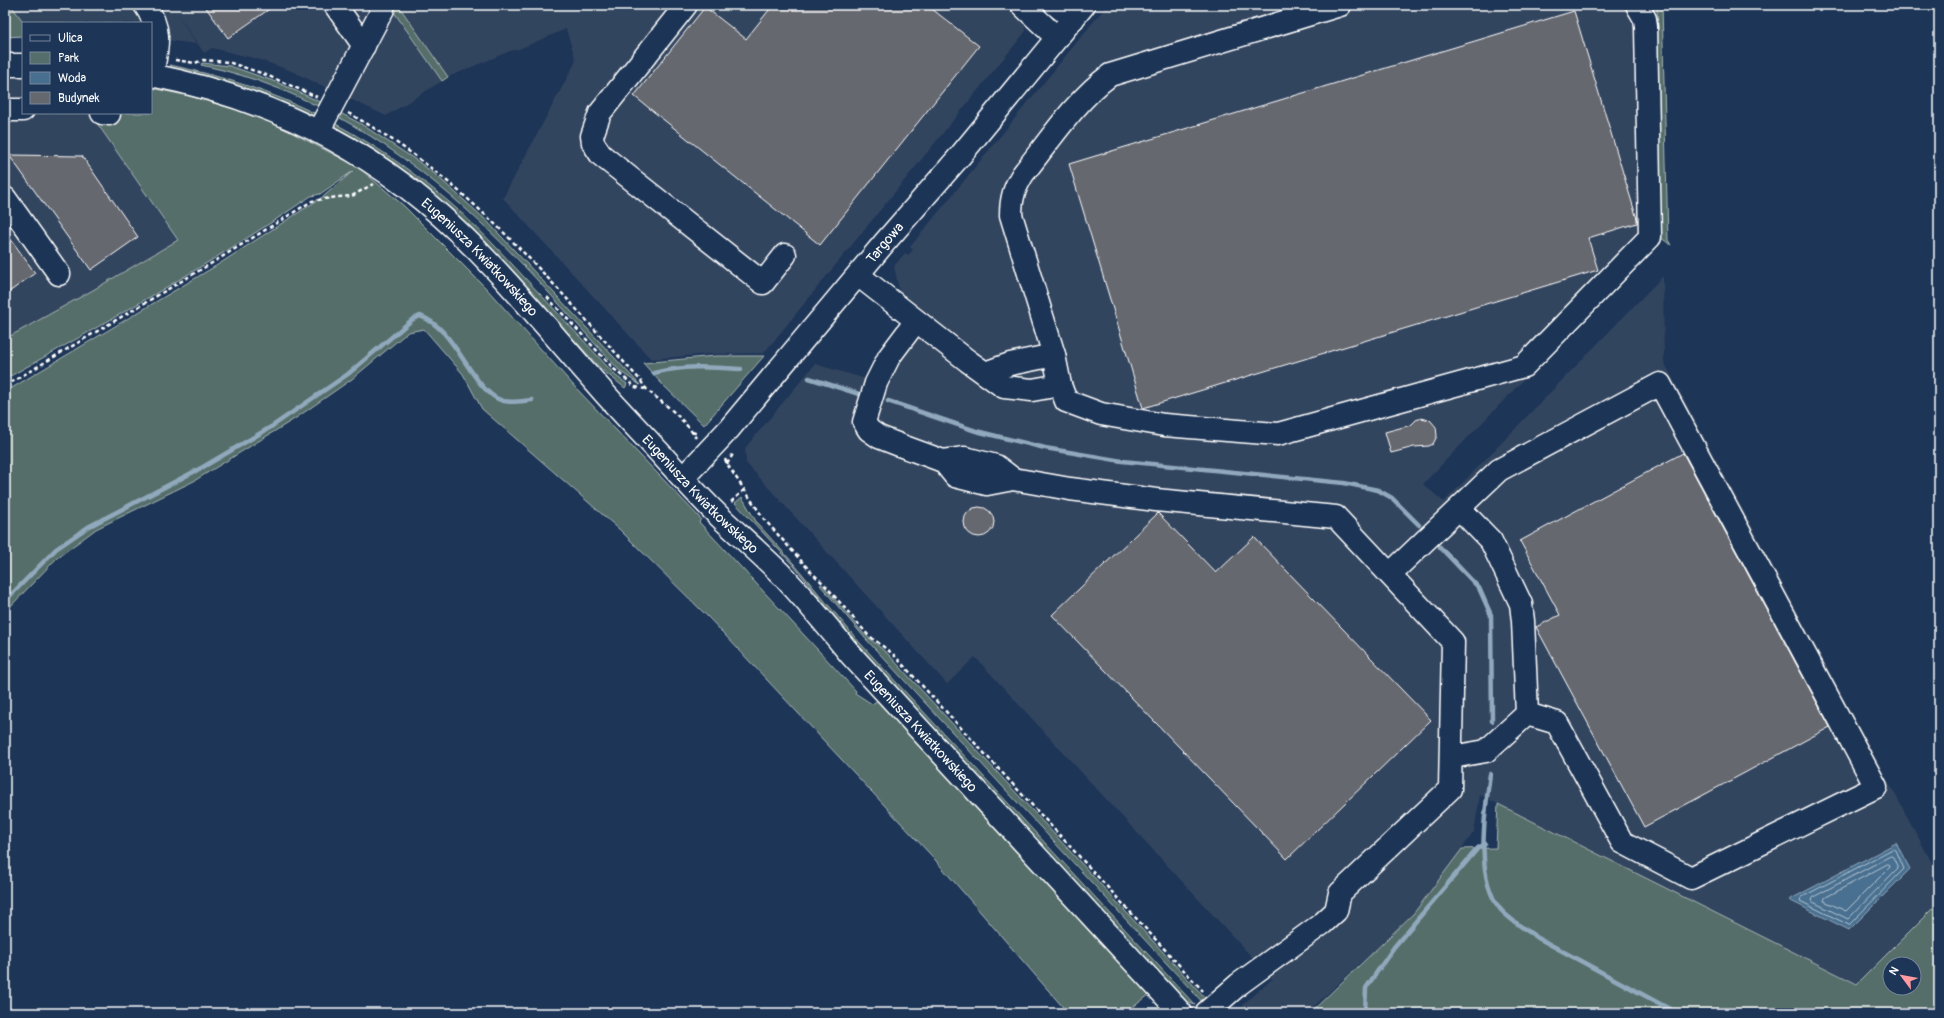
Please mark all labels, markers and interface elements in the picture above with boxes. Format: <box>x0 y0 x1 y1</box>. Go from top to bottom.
legend <box>22 22 152 114</box>
text: Ulica <box>58 31 83 46</box>
text: Park <box>58 51 79 66</box>
text: Woda <box>58 71 87 86</box>
text: Budynek <box>58 91 100 106</box>
street label: Eugeniusza Kwiatkowskiego <box>418 195 542 320</box>
street label: Targowa <box>863 219 907 267</box>
street label: Eugeniusza Kwiatkowskiego <box>638 431 762 558</box>
street label: Eugeniusza Kwiatkowskiego <box>860 667 981 796</box>
north arrow <box>1882 956 1922 996</box>
text: N <box>1886 964 1902 978</box>

